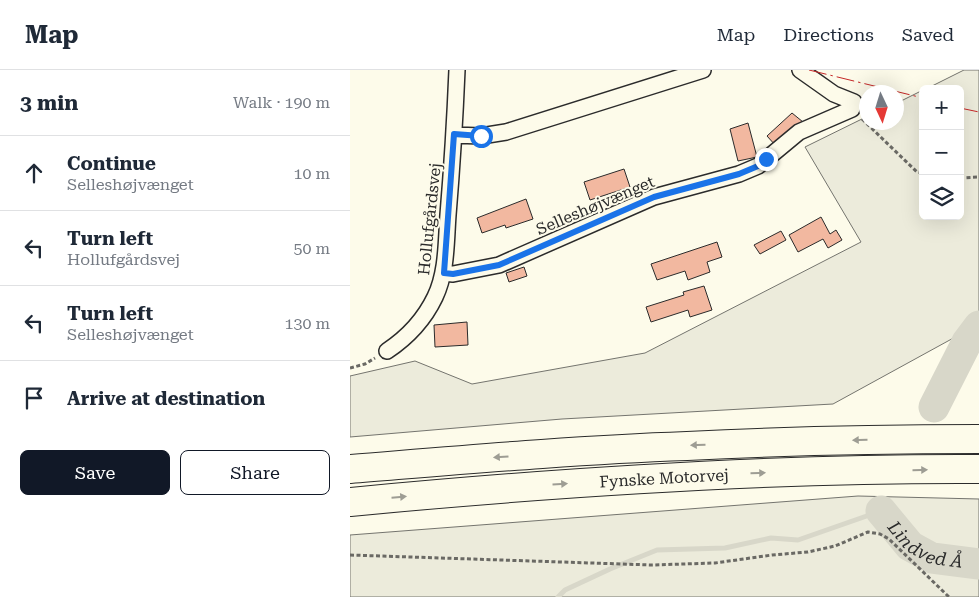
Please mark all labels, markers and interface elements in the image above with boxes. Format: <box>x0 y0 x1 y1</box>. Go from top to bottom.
text: Map <box>25 21 79 49</box>
text: Map <box>717 24 755 45</box>
text: Directions <box>783 24 874 45</box>
text: Saved <box>902 24 954 45</box>
north arrow <box>859 85 904 130</box>
map controls <box>919 85 964 220</box>
button: + <box>919 85 964 130</box>
text: 3 min <box>20 91 78 115</box>
text: Walk · 190 m <box>233 93 330 112</box>
route start <box>470 125 493 148</box>
button: − <box>919 130 964 175</box>
route end <box>755 148 778 171</box>
text: Continue <box>67 152 156 175</box>
icon: ahead <box>20 159 48 187</box>
street label: Hollufgårdsvej <box>414 162 445 276</box>
text: 10 m <box>293 164 330 183</box>
street label: Selleshøjvænget <box>533 172 657 239</box>
text: Selleshøjvænget <box>67 175 194 194</box>
button: layers <box>919 175 964 220</box>
text: Turn left <box>67 227 153 250</box>
icon: left <box>20 234 48 262</box>
text: 50 m <box>293 239 330 258</box>
text: Hollufgårdsvej <box>67 250 180 269</box>
text: Turn left <box>67 302 153 325</box>
icon: left <box>20 309 48 337</box>
text: 130 m <box>284 314 330 333</box>
text: Selleshøjvænget <box>67 325 194 344</box>
icon: arrive <box>20 384 48 412</box>
text: Arrive at destination <box>67 387 265 410</box>
one-way arrow <box>852 436 868 444</box>
one-way arrow <box>690 441 706 449</box>
button: Save <box>20 450 170 495</box>
button: Share <box>180 450 330 495</box>
one-way arrow <box>492 453 508 461</box>
street label: Fynske Motorvej <box>599 465 729 492</box>
one-way arrow <box>912 465 928 473</box>
one-way arrow <box>750 469 766 477</box>
one-way arrow <box>553 480 569 488</box>
one-way arrow <box>391 493 407 501</box>
water label: Lindved Å <box>883 516 964 572</box>

